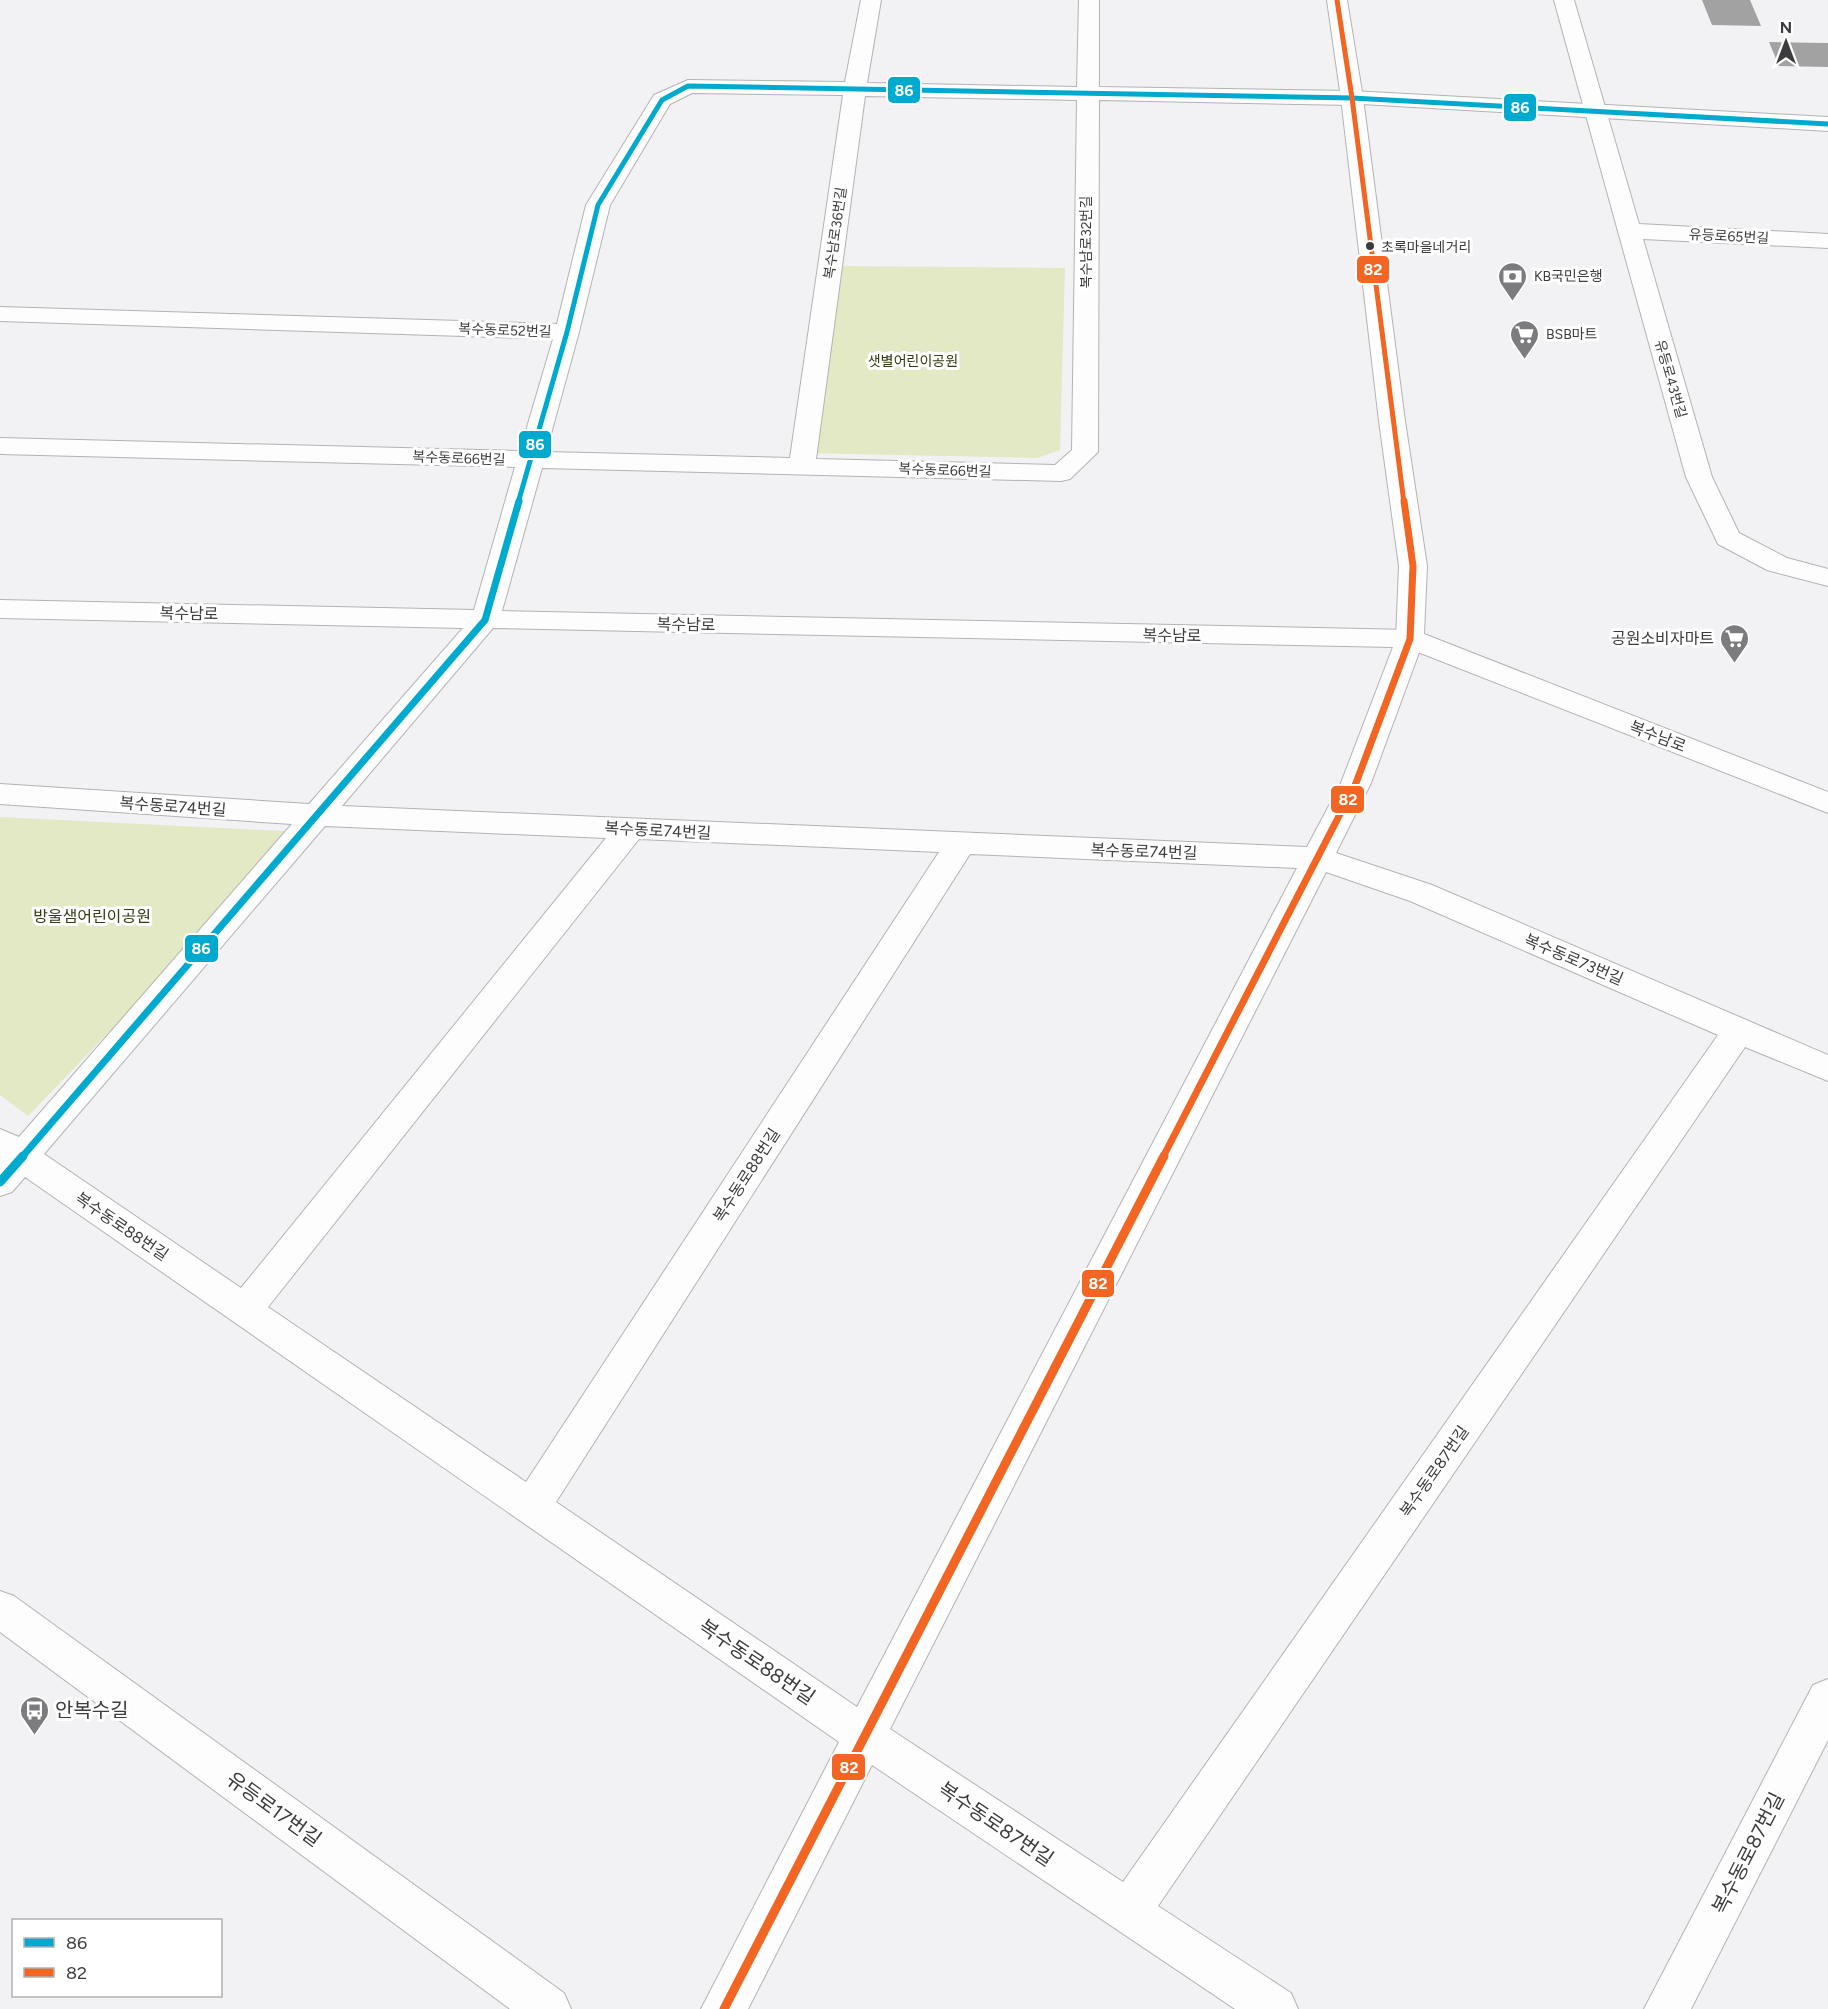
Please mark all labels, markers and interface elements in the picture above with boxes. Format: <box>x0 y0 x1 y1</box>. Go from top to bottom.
north arrow <box>1756 12 1816 72</box>
text: N <box>1780 18 1792 37</box>
line badge: 86 <box>887 76 921 104</box>
text: 86 <box>894 81 914 100</box>
line badge: 86 <box>1503 93 1537 122</box>
text: 86 <box>1510 98 1530 117</box>
street label: 복수남로36번길 <box>821 186 850 280</box>
street label: 복수남로32번길 <box>1078 196 1095 288</box>
street label: 유등로65번길 <box>1688 226 1770 247</box>
place label: 초록마을네거리 <box>1381 239 1471 256</box>
marker: 초록마을네거리 <box>1364 240 1376 252</box>
line badge: 82 <box>1356 255 1390 284</box>
text: 82 <box>1363 260 1383 279</box>
bank icon: KB국민은행 <box>1497 260 1529 302</box>
place label: KB국민은행 <box>1534 268 1603 285</box>
supermarket icon: BSB마트 <box>1509 318 1541 360</box>
street label: 복수동로52번길 <box>458 320 552 341</box>
place label: BSB마트 <box>1546 326 1598 343</box>
street label: 유등로43번길 <box>1651 338 1690 420</box>
park label: 샛별어린이공원 <box>868 353 958 370</box>
line badge: 86 <box>518 430 552 459</box>
text: 86 <box>525 435 545 454</box>
street label: 복수동로66번길 <box>412 448 506 469</box>
street label: 복수동로66번길 <box>898 460 992 481</box>
street label: 복수남로 <box>159 603 219 624</box>
street label: 복수남로 <box>656 614 716 635</box>
supermarket icon: 공원소비자마트 <box>1719 622 1751 664</box>
street label: 복수남로 <box>1142 625 1202 646</box>
place label: 공원소비자마트 <box>1611 629 1714 648</box>
street label: 복수남로 <box>1627 717 1689 756</box>
line badge: 82 <box>1330 785 1365 814</box>
text: 82 <box>1338 790 1358 809</box>
street label: 복수동로74번길 <box>119 793 227 820</box>
street label: 복수동로74번길 <box>604 818 712 843</box>
street label: 복수동로74번길 <box>1090 840 1198 863</box>
park label: 방울샘어린이공원 <box>33 907 151 926</box>
street label: 복수동로73번길 <box>1521 930 1626 989</box>
line badge: 86 <box>184 934 219 963</box>
text: 86 <box>191 939 211 958</box>
street label: 복수동로88번길 <box>709 1125 784 1226</box>
street label: 복수동로88번길 <box>72 1188 172 1264</box>
line badge: 82 <box>1081 1269 1115 1298</box>
text: 82 <box>1088 1274 1108 1293</box>
street label: 복수동로87번길 <box>1396 1422 1473 1520</box>
street label: 복수동로88번길 <box>694 1614 820 1710</box>
bus stop icon: 안복수길 <box>18 1694 50 1736</box>
place label: 안복수길 <box>55 1698 129 1722</box>
line badge: 82 <box>831 1753 866 1781</box>
text: 82 <box>839 1758 859 1777</box>
street label: 유등로17번길 <box>222 1767 326 1851</box>
street label: 복수동로87번길 <box>934 1777 1058 1871</box>
street label: 복수동로87번길 <box>1707 1788 1789 1918</box>
legend <box>12 1919 222 1997</box>
text: 86 <box>66 1932 87 1954</box>
text: 82 <box>66 1962 87 1984</box>

